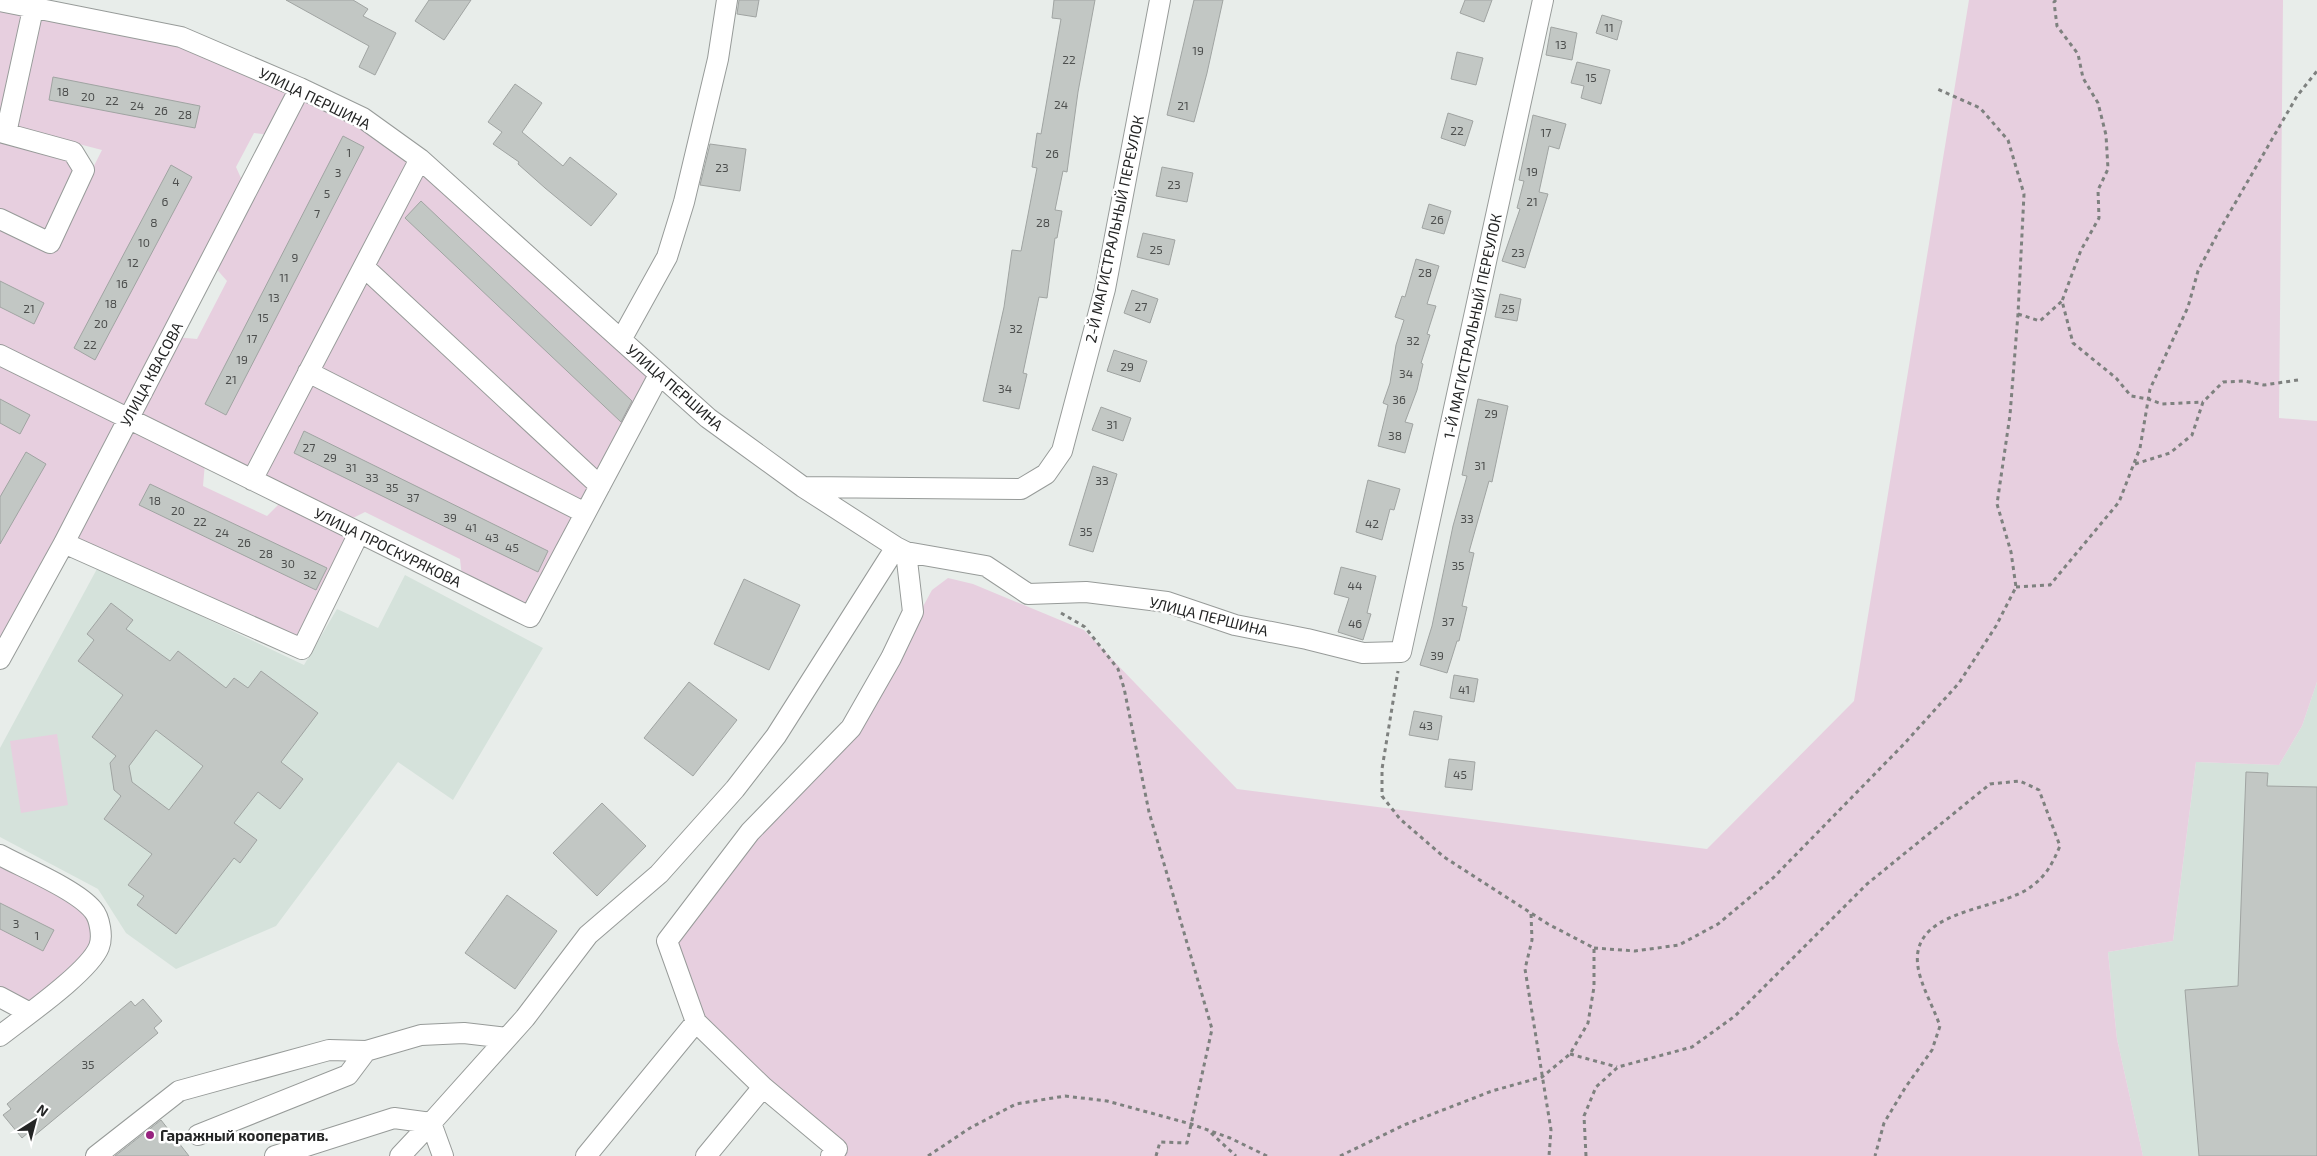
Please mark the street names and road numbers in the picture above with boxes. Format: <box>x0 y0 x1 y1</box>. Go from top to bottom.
street label: УЛИЦА ПЕРШИНА <box>256 63 374 133</box>
street label: 2-Й МАГИСТРАЛЬНЫЙ ПЕРЕУЛОК <box>1081 114 1147 344</box>
street label: 1-Й МАГИСТРАЛЬНЫЙ ПЕРЕУЛОК <box>1439 212 1505 440</box>
street label: УЛИЦА КВАСОВА <box>116 318 186 429</box>
street label: УЛИЦА ПЕРШИНА <box>623 340 727 434</box>
street label: УЛИЦА ПРОСКУРЯКОВА <box>312 504 465 591</box>
street label: УЛИЦА ПЕРШИНА <box>1148 593 1271 640</box>

